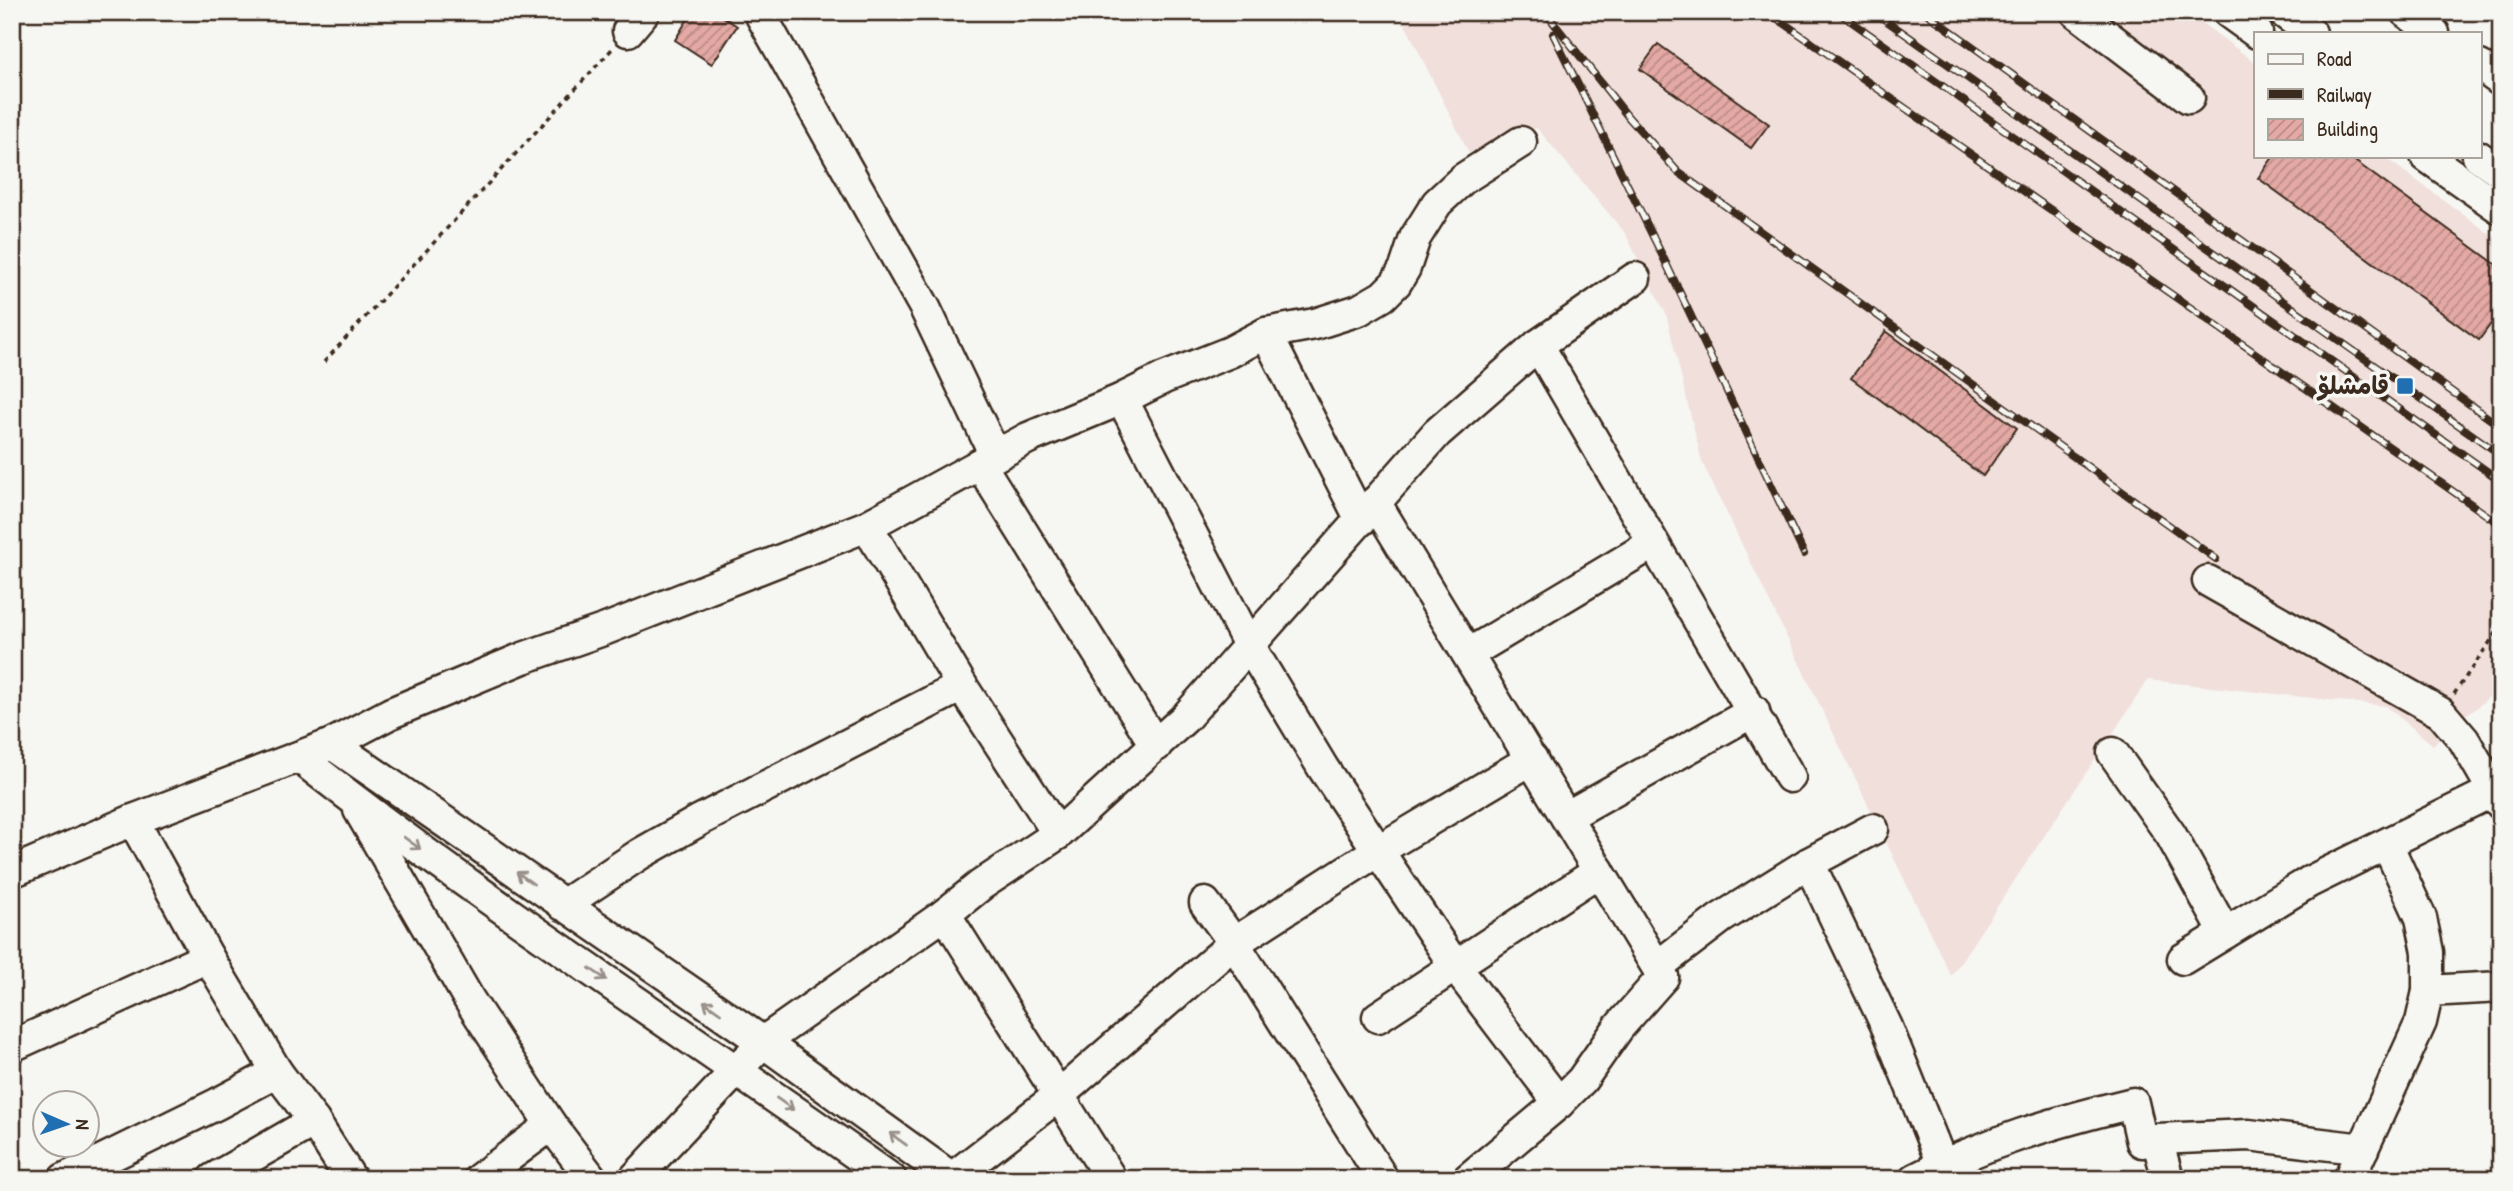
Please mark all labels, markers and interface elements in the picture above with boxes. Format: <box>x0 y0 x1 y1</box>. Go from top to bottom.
legend <box>2254 32 2482 158</box>
text: Road <box>2317 44 2351 73</box>
text: Railway <box>2317 80 2372 109</box>
text: Building <box>2317 114 2378 143</box>
place label: قامشلۆ <box>2316 369 2389 401</box>
marker: قامشلۆ <box>2395 376 2415 396</box>
one-way arrow <box>403 835 422 850</box>
one-way arrow <box>516 871 535 885</box>
one-way arrow <box>588 967 607 981</box>
one-way arrow <box>703 1000 722 1014</box>
north arrow <box>32 1090 102 1160</box>
one-way arrow <box>775 1096 794 1111</box>
text: N <box>70 1119 96 1130</box>
one-way arrow <box>888 1132 907 1147</box>

